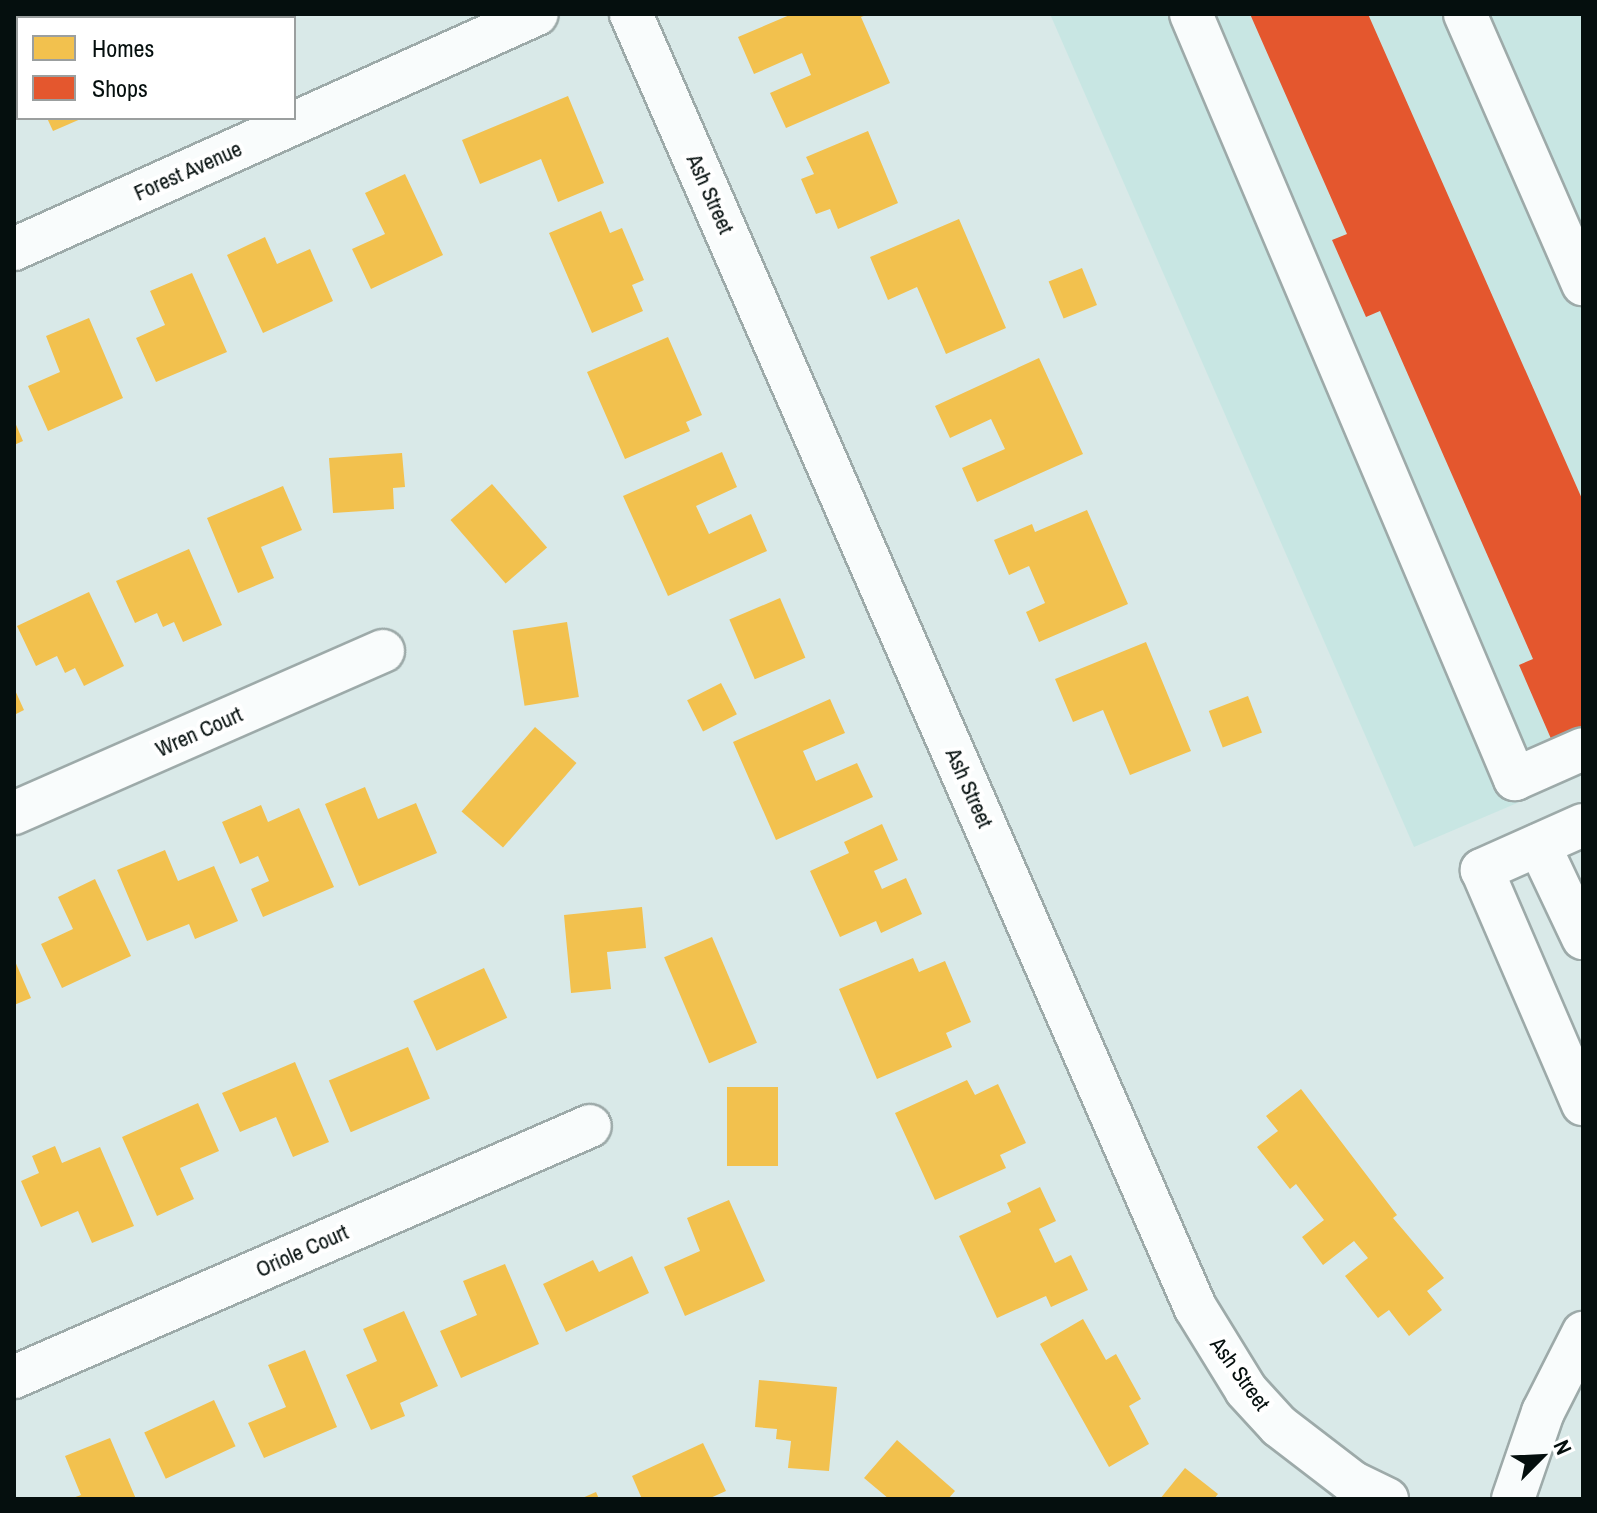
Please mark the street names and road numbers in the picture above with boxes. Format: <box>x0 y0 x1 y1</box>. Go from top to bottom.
street label: Forest Avenue <box>130 135 246 207</box>
street label: Ash Street <box>681 150 739 238</box>
street label: Wren Court <box>152 701 246 763</box>
street label: Ash Street <box>940 744 998 832</box>
street label: Oriole Court <box>252 1219 352 1283</box>
street label: Ash Street <box>1205 1332 1275 1416</box>

